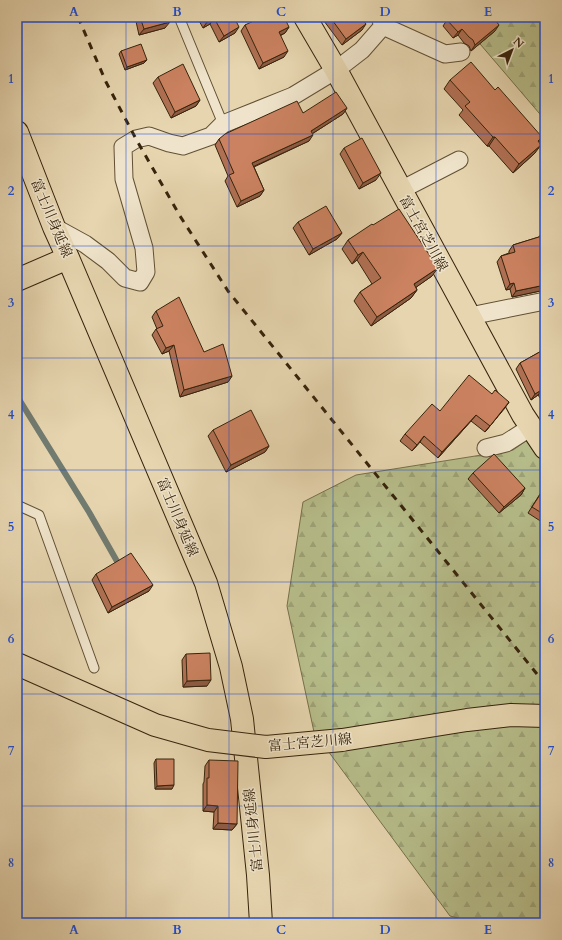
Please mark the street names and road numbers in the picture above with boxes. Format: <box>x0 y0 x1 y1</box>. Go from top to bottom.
street label: 富士川身延線 <box>26 176 77 261</box>
street label: 富士宮芝川線 <box>395 192 452 275</box>
street label: 富士川身延線 <box>152 475 203 560</box>
street label: 富士宮芝川線 <box>267 729 353 756</box>
street label: 富士川身延線 <box>240 787 267 873</box>

